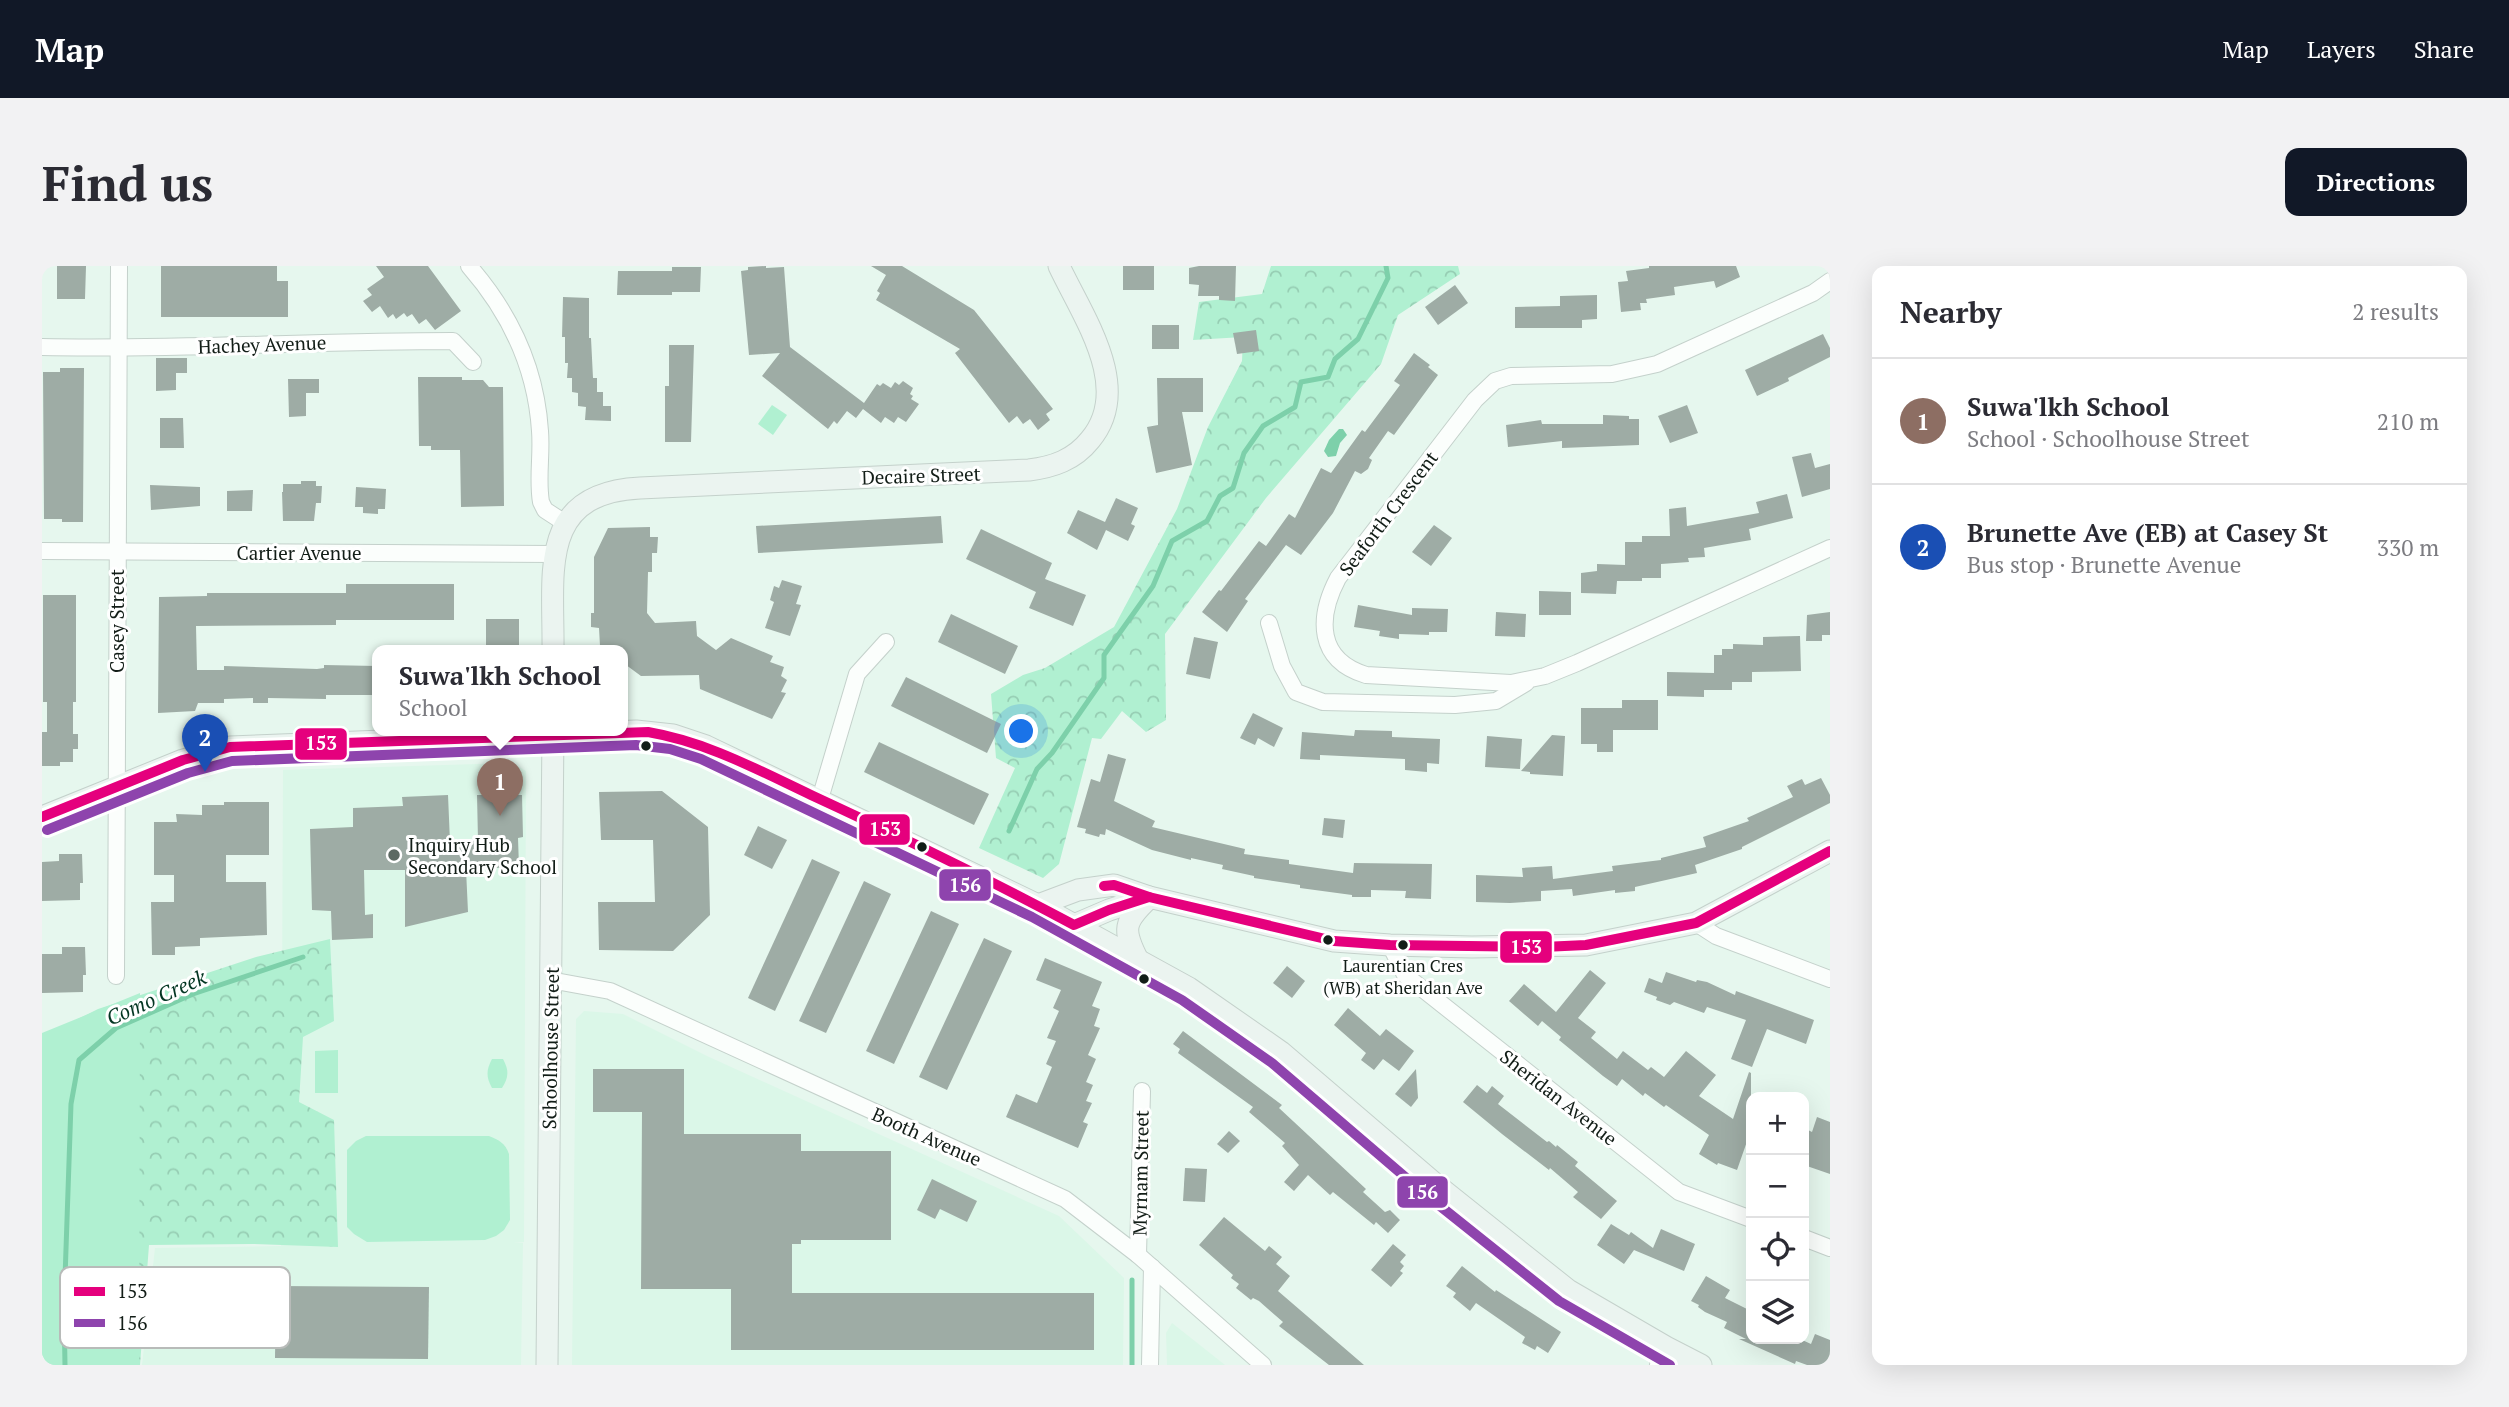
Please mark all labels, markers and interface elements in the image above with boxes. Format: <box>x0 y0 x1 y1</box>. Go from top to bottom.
text: Map <box>35 28 104 71</box>
text: Map <box>2222 33 2269 65</box>
text: Layers <box>2307 33 2376 65</box>
text: Share <box>2414 33 2474 65</box>
button: Directions <box>2285 148 2467 216</box>
text: Find us <box>42 150 213 215</box>
text: Nearby <box>1900 292 2002 332</box>
text: 2 results <box>2352 296 2439 327</box>
street label: Hachey Avenue <box>197 329 327 359</box>
text: Suwa'lkh School <box>1967 389 2170 423</box>
text: 1 <box>1917 406 1930 437</box>
text: 210 m <box>2377 406 2439 437</box>
text: School · Schoolhouse Street <box>1967 423 2249 454</box>
street label: Seaforth Crescent <box>1333 446 1443 580</box>
street label: Decaire Street <box>861 460 981 490</box>
text: Brunette Ave (EB) at Casey St <box>1967 515 2328 549</box>
text: 2 <box>1917 532 1930 563</box>
text: 330 m <box>2377 532 2439 563</box>
street label: Cartier Avenue <box>236 540 362 565</box>
text: Bus stop · Brunette Avenue <box>1967 549 2241 580</box>
street label: Casey Street <box>104 569 129 673</box>
popup <box>372 645 628 736</box>
text: Suwa'lkh School <box>399 658 601 692</box>
text: School <box>399 692 468 723</box>
pin: 2 <box>182 714 228 772</box>
your location <box>1004 714 1038 748</box>
line badge: 153 <box>294 727 348 761</box>
text: 153 <box>305 730 337 755</box>
unlabelled marker <box>639 739 653 753</box>
pin: 1 <box>477 758 523 816</box>
line badge: 153 <box>858 813 911 846</box>
text: 153 <box>869 816 901 841</box>
place label: Inquiry Hub Secondary School <box>408 832 557 879</box>
unlabelled marker <box>915 840 929 854</box>
marker: Inquiry Hub Secondary School <box>386 847 402 863</box>
line badge: 156 <box>938 868 992 902</box>
text: 156 <box>949 872 981 897</box>
line badge: 153 <box>1499 930 1553 964</box>
unlabelled marker <box>1321 933 1335 947</box>
text: 153 <box>1510 934 1542 959</box>
marker: Laurentian Cres (WB) at Sheridan Ave <box>1396 938 1410 952</box>
place label: Laurentian Cres (WB) at Sheridan Ave <box>1323 954 1483 999</box>
water label: Como Creek <box>101 962 211 1032</box>
street label: Schoolhouse Street <box>536 966 564 1130</box>
unlabelled marker <box>1137 972 1151 986</box>
street label: Sheridan Avenue <box>1495 1043 1623 1151</box>
map controls <box>1746 1092 1809 1344</box>
button: + <box>1746 1092 1809 1155</box>
street label: Booth Avenue <box>868 1101 986 1171</box>
street label: Myrnam Street <box>1126 1110 1154 1236</box>
button: − <box>1746 1155 1809 1218</box>
line badge: 156 <box>1396 1175 1449 1209</box>
text: 156 <box>1406 1179 1438 1204</box>
button: locate <box>1746 1218 1809 1281</box>
legend <box>60 1267 290 1348</box>
text: 153 <box>117 1278 147 1303</box>
button: layers <box>1746 1281 1809 1344</box>
text: 156 <box>117 1310 147 1335</box>

